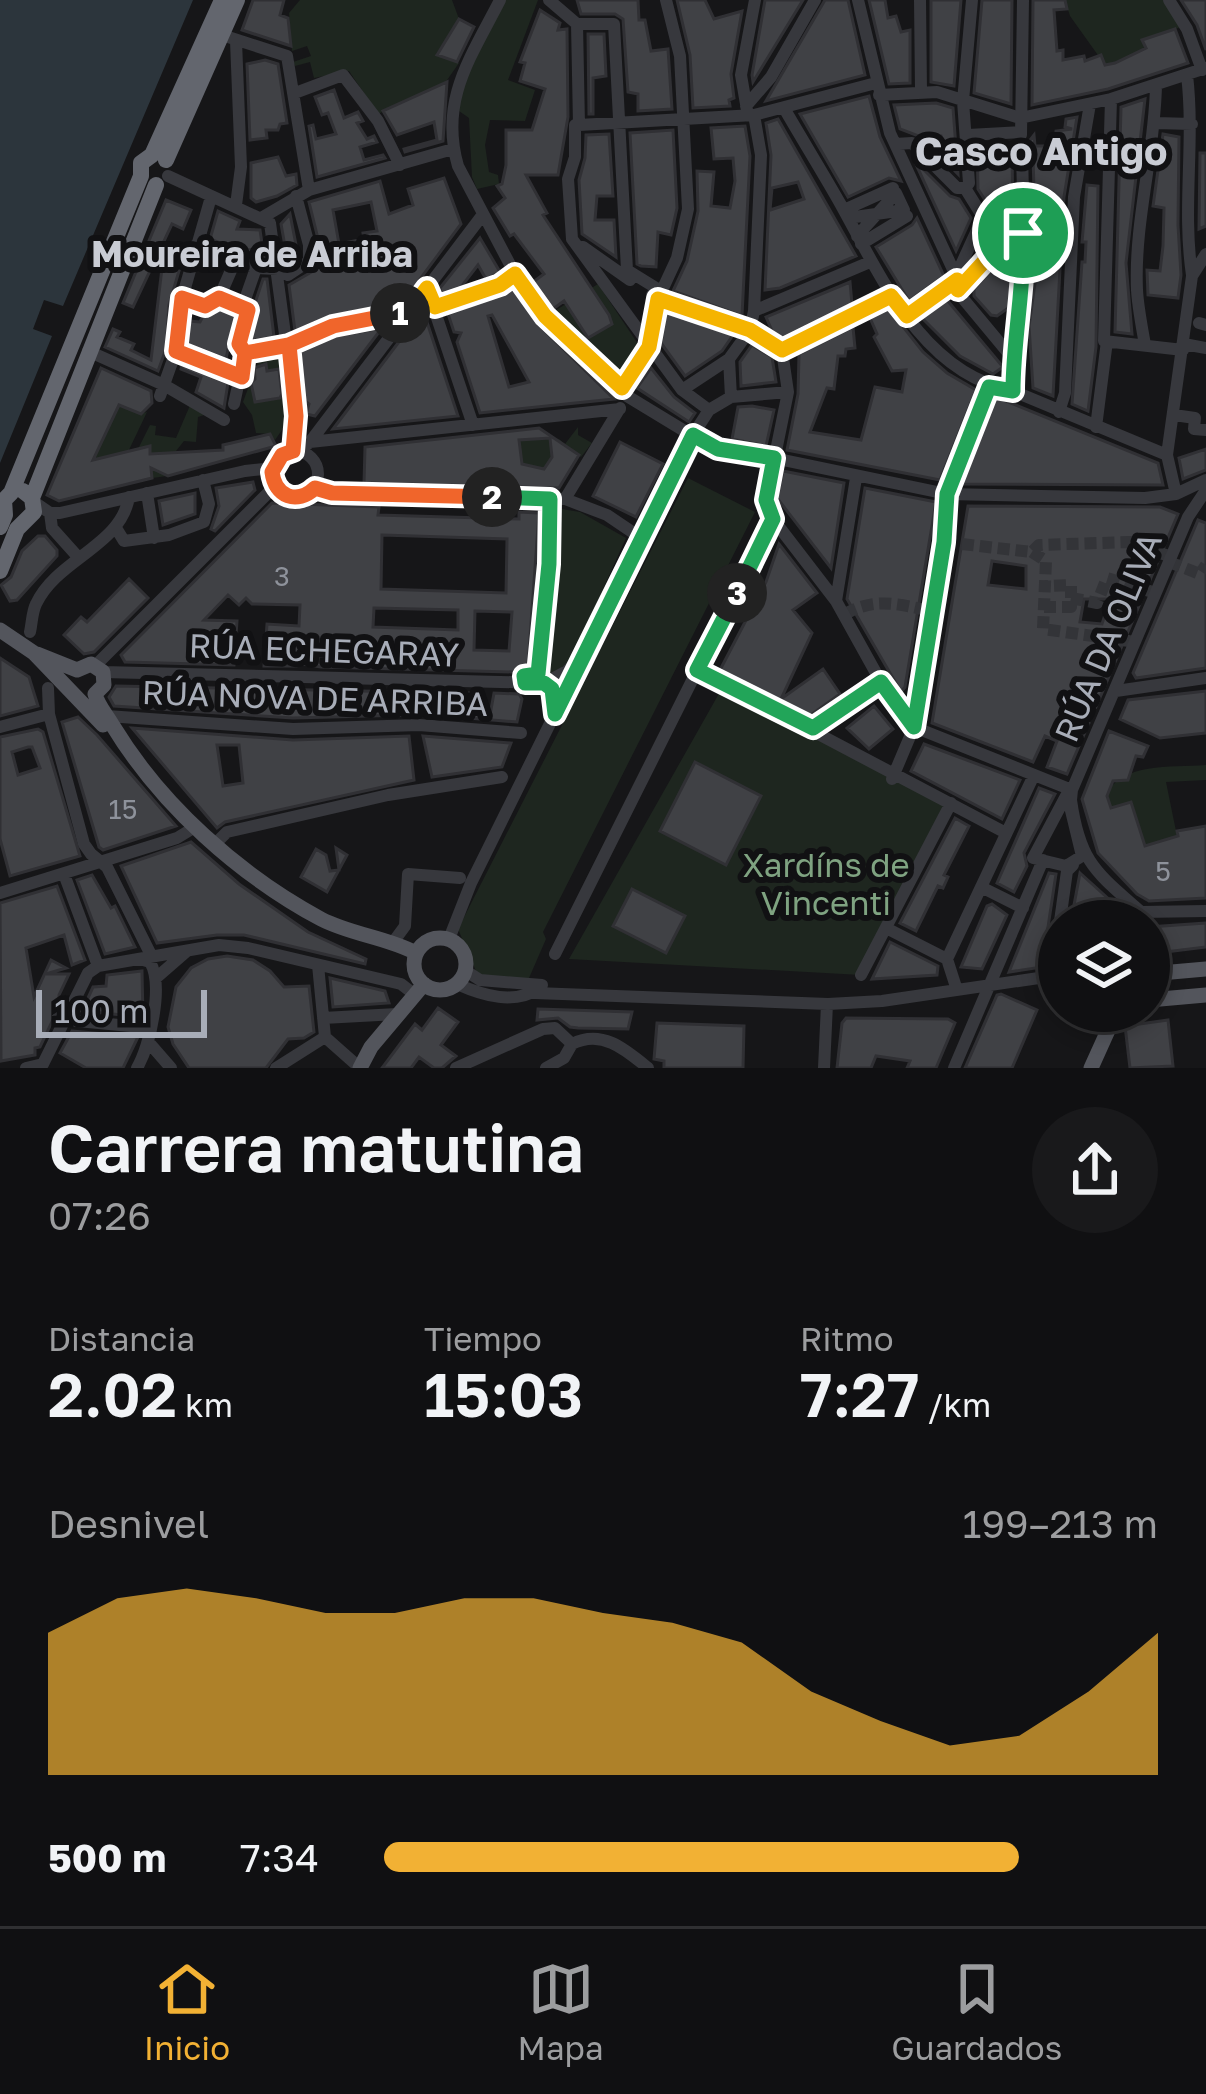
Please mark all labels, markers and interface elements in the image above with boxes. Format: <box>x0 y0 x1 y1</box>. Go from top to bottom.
district label: Casco Antigo <box>915 127 1167 174</box>
pin <box>972 182 1074 284</box>
icon: arrive <box>990 200 1056 266</box>
district label: Moureira de Arriba <box>91 232 413 275</box>
pin: 1 <box>370 283 430 343</box>
text: 1 <box>392 293 409 332</box>
pin: 2 <box>462 467 522 527</box>
text: 2 <box>482 477 502 516</box>
street label: RÚA DA OLIVA <box>1046 526 1169 747</box>
house number: 3 <box>274 560 290 592</box>
pin: 3 <box>707 563 767 623</box>
text: 3 <box>727 573 747 612</box>
street label: RÚA ECHEGARAY <box>188 625 460 674</box>
street label: RÚA NOVA DE ARRIBA <box>141 672 489 723</box>
house number: 15 <box>109 793 137 825</box>
park label: Xardíns de Vincenti <box>742 845 910 922</box>
house number: 5 <box>1155 855 1171 887</box>
map controls <box>1038 900 1170 1032</box>
button: layers <box>1038 900 1170 1032</box>
scale bar <box>36 984 207 1037</box>
text: 100 m <box>54 991 148 1030</box>
text: Carrera matutina <box>48 1107 584 1187</box>
button: share <box>1032 1107 1158 1233</box>
text: 07:26 <box>48 1192 151 1239</box>
text: Distancia <box>48 1319 195 1358</box>
text: Tiempo <box>424 1319 542 1358</box>
text: Ritmo <box>800 1319 894 1358</box>
text: 2.02 <box>48 1358 177 1430</box>
text: 15:03 <box>424 1358 583 1430</box>
text: 7:27 <box>800 1358 919 1430</box>
text: km <box>177 1385 233 1424</box>
text: /km <box>919 1385 991 1424</box>
text: Desnivel <box>48 1500 209 1547</box>
text: 199–213 m <box>963 1500 1158 1547</box>
text: 500 m <box>48 1834 166 1881</box>
text: 7:34 <box>240 1834 319 1881</box>
tab: Inicio <box>144 1956 230 2067</box>
tab: Mapa <box>518 1956 604 2067</box>
tab: Guardados <box>891 1956 1062 2067</box>

